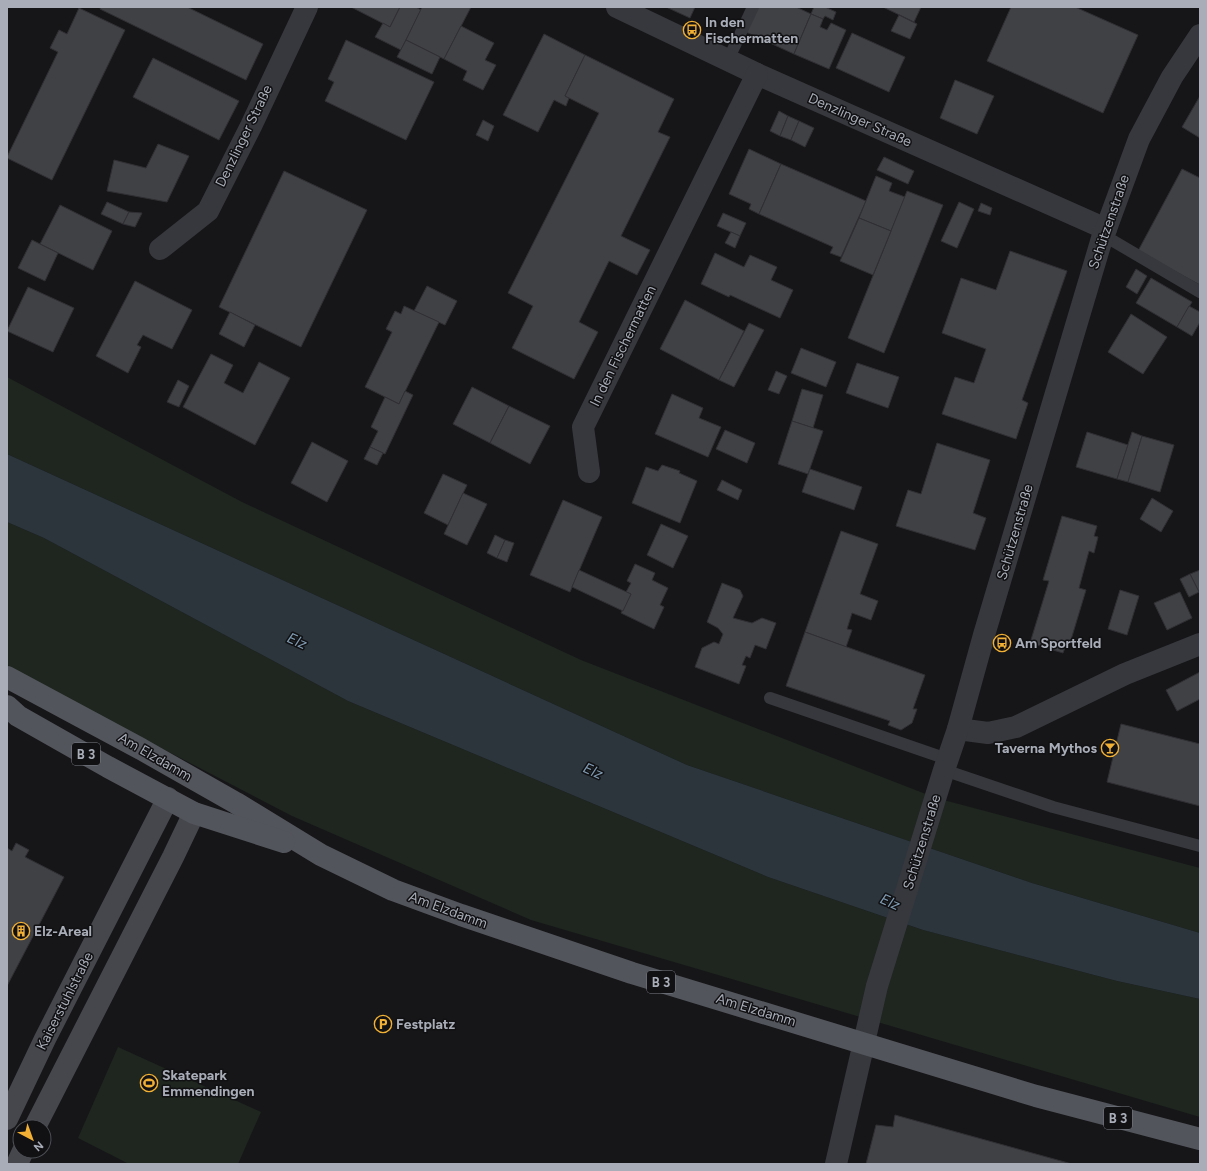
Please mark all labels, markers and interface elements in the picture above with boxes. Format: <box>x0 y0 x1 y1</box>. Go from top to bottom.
place label: In den Fischermatten <box>705 14 798 47</box>
bus stop icon: In den Fischermatten <box>682 20 702 40</box>
street label: Denzlinger Straße <box>212 82 276 190</box>
street label: Denzlinger Straße <box>806 90 915 151</box>
street label: Schützenstraße <box>1085 172 1133 271</box>
street label: In den Fischermatten <box>586 283 660 409</box>
street label: Schützenstraße <box>993 482 1037 582</box>
water label: Elz <box>284 629 310 653</box>
bus stop icon: Am Sportfeld <box>992 633 1012 653</box>
place label: Am Sportfeld <box>1015 635 1101 652</box>
street label: Am Elzdamm <box>115 729 195 785</box>
bar icon: Taverna Mythos <box>1100 738 1120 758</box>
place label: Taverna Mythos <box>995 740 1097 757</box>
road number: B 3 <box>72 743 100 765</box>
water label: Elz <box>580 759 606 783</box>
street label: Schützenstraße <box>899 792 945 892</box>
street label: Am Elzdamm <box>406 888 490 932</box>
water label: Elz <box>877 890 903 914</box>
building icon: Elz-Areal <box>11 921 31 941</box>
place label: Elz-Areal <box>34 923 92 940</box>
street label: Kaiserstuhlstraße <box>33 949 97 1053</box>
road number: B 3 <box>647 971 675 993</box>
street label: Am Elzdamm <box>714 990 798 1030</box>
parking icon: Festplatz <box>373 1014 393 1034</box>
place label: Festplatz <box>396 1016 455 1033</box>
place label: Skatepark Emmendingen <box>162 1067 254 1100</box>
sports icon: Skatepark Emmendingen <box>139 1073 159 1093</box>
road number: B 3 <box>1104 1107 1132 1129</box>
north arrow <box>12 1119 52 1159</box>
text: N <box>31 1138 46 1154</box>

